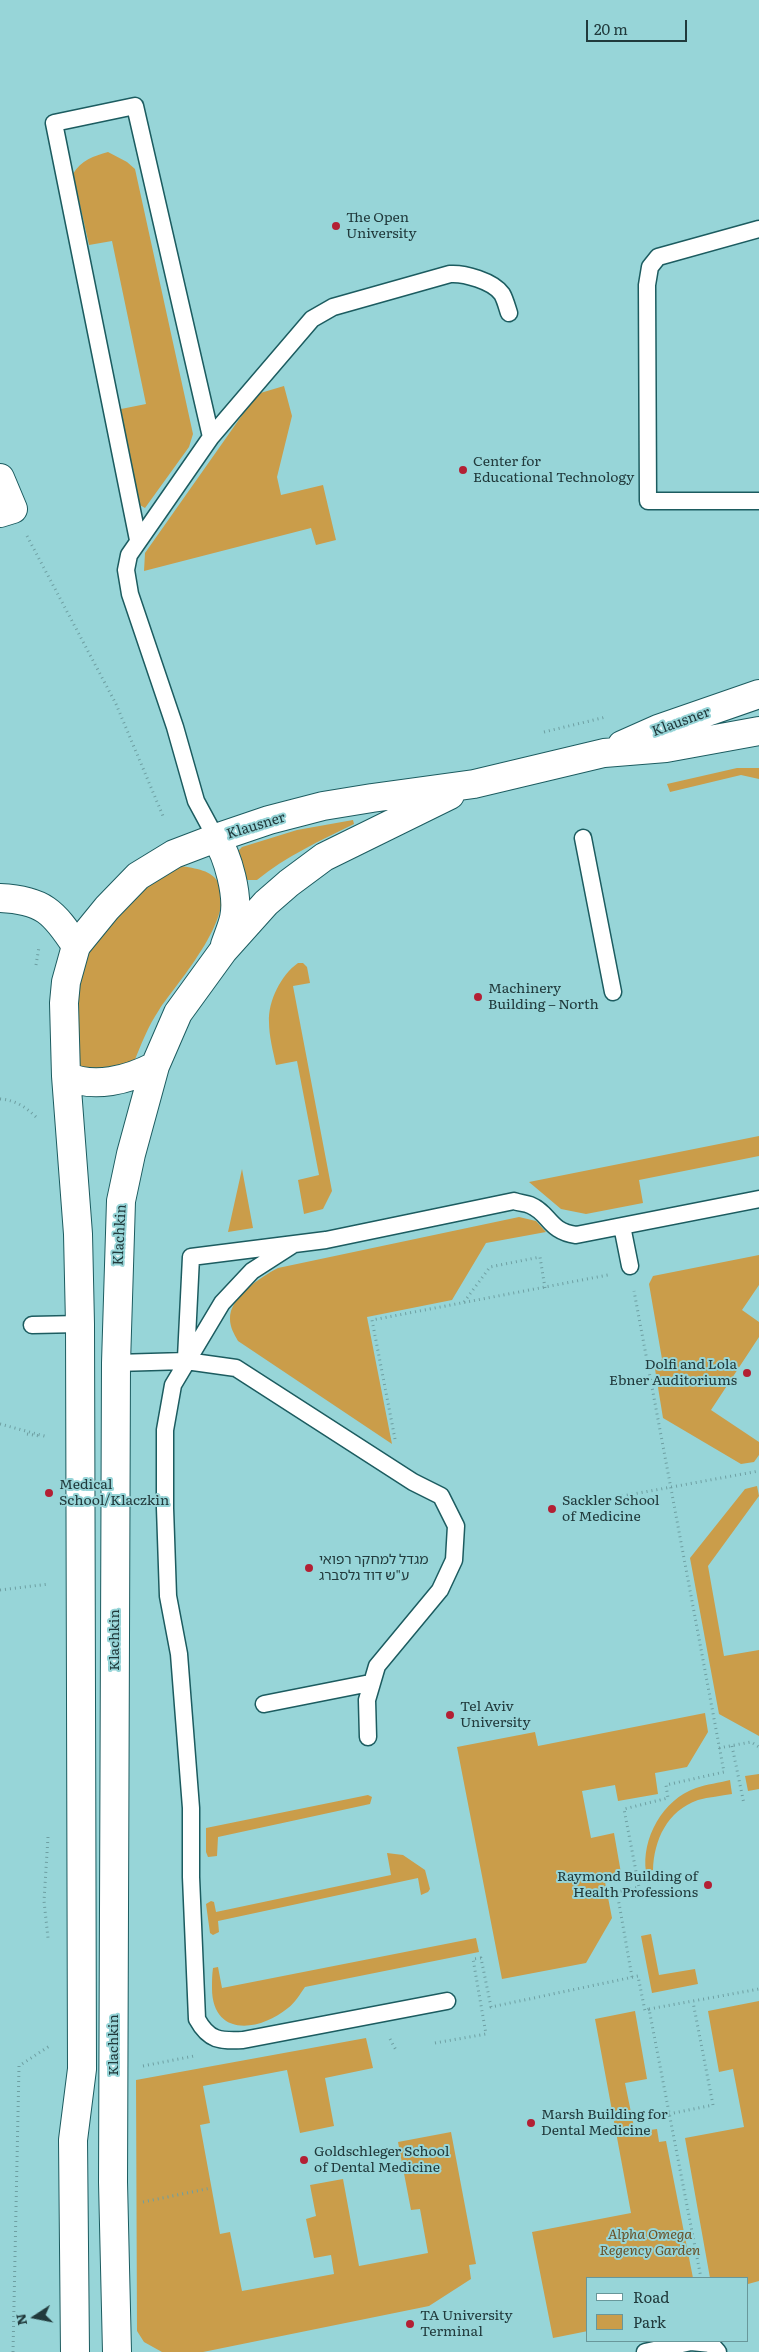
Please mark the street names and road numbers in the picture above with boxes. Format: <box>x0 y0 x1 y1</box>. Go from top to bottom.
street label: Klausner <box>650 704 712 740</box>
street label: Klausner <box>225 809 287 843</box>
street label: Klachkin <box>110 1204 130 1266</box>
street label: Klachkin <box>107 1609 123 1671</box>
street label: Klachkin <box>106 2014 122 2076</box>

